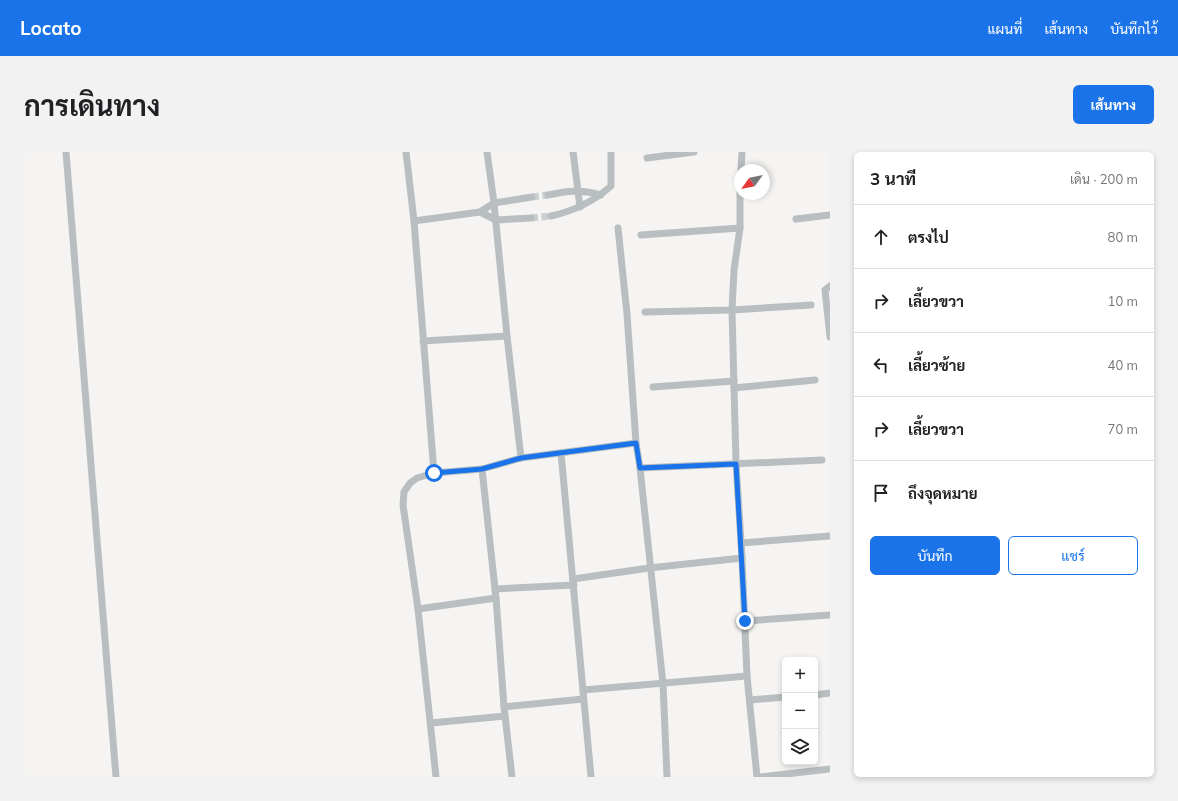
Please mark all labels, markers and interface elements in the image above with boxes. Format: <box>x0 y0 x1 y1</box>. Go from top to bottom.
text: Locato <box>20 16 81 40</box>
text: แผนที่ <box>987 20 1022 38</box>
text: เส้นทาง <box>1044 20 1088 38</box>
text: บันทึกไว้ <box>1110 20 1158 38</box>
button: เส้นทาง <box>1073 85 1154 124</box>
text: การเดินทาง <box>24 88 160 123</box>
north arrow <box>734 164 770 200</box>
text: 3 นาที <box>870 168 916 189</box>
text: เดิน · 200 m <box>1070 171 1138 187</box>
icon: ahead <box>870 226 892 248</box>
text: ตรงไป <box>908 228 949 247</box>
text: 80 m <box>1108 229 1138 245</box>
icon: right <box>870 290 892 312</box>
text: เลี้ยวขวา <box>908 292 964 311</box>
text: 10 m <box>1108 293 1138 309</box>
icon: left <box>870 354 892 376</box>
text: เลี้ยวซ้าย <box>908 356 965 375</box>
text: 40 m <box>1108 357 1138 373</box>
icon: right <box>870 418 892 440</box>
text: เลี้ยวขวา <box>908 420 964 439</box>
text: 70 m <box>1108 421 1138 437</box>
route start <box>425 464 443 482</box>
icon: arrive <box>870 482 892 504</box>
text: ถึงจุดหมาย <box>908 484 978 503</box>
button: บันทึก <box>870 536 1000 575</box>
button: แชร์ <box>1008 536 1138 575</box>
route end <box>736 612 754 630</box>
map controls <box>782 657 818 765</box>
button: + <box>782 657 818 693</box>
button: − <box>782 693 818 729</box>
button: layers <box>782 729 818 765</box>

